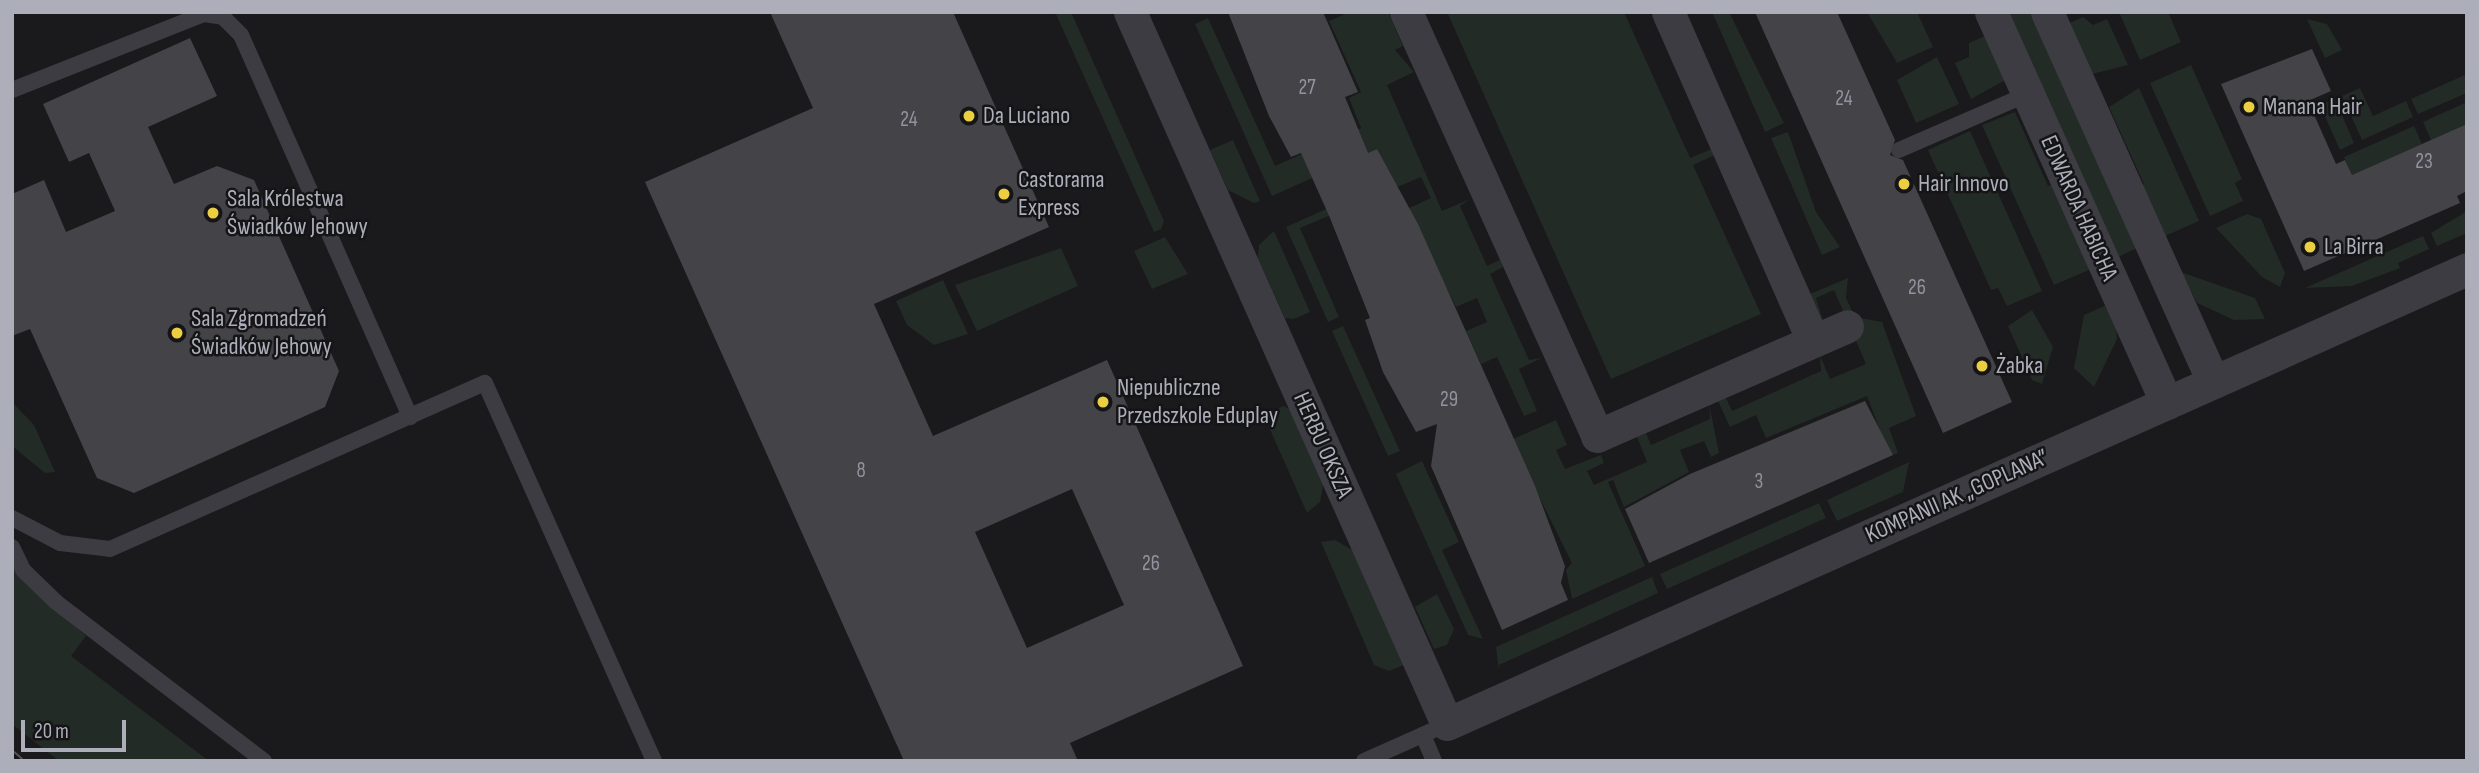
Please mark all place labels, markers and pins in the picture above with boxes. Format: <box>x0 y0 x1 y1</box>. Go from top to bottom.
place label: Manana Hair <box>2263 93 2362 121</box>
marker: Manana Hair <box>2241 99 2257 115</box>
place label: Da Luciano <box>983 102 1070 130</box>
marker: Da Luciano <box>961 108 977 124</box>
place label: Castorama Express <box>1018 166 1105 222</box>
place label: Hair Innovo <box>1918 170 2009 198</box>
marker: Hair Innovo <box>1896 176 1912 192</box>
place label: Sala Królestwa Świadków Jehowy <box>227 185 368 241</box>
marker: Castorama Express <box>996 186 1012 202</box>
marker: Sala Królestwa Świadków Jehowy <box>205 205 221 221</box>
place label: La Birra <box>2324 233 2384 261</box>
marker: La Birra <box>2302 239 2318 255</box>
place label: Sala Zgromadzeń Świadków Jehowy <box>191 305 332 361</box>
marker: Sala Zgromadzeń Świadków Jehowy <box>169 325 185 341</box>
place label: Żabka <box>1996 352 2043 380</box>
marker: Żabka <box>1974 358 1990 374</box>
place label: Niepubliczne Przedszkole Eduplay <box>1117 374 1278 430</box>
marker: Niepubliczne Przedszkole Eduplay <box>1095 394 1111 410</box>

